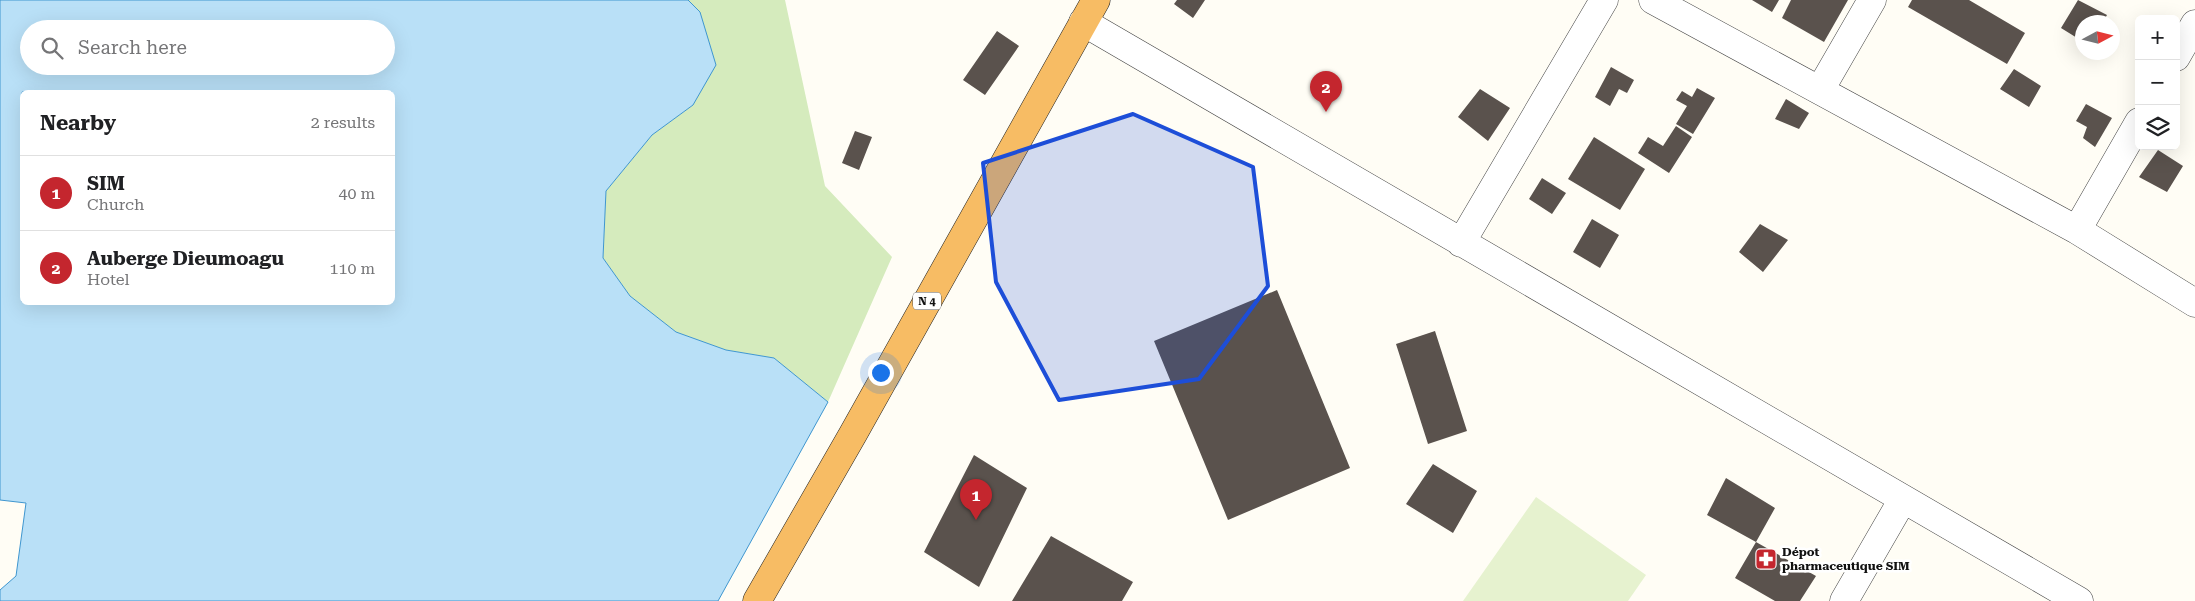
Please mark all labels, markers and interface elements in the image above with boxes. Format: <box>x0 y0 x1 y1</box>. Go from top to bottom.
north arrow <box>2075 15 2120 60</box>
map controls <box>2135 15 2180 150</box>
button: + <box>2135 15 2180 60</box>
search box <box>20 20 395 75</box>
icon: search <box>38 34 66 62</box>
text: Search here <box>78 36 187 59</box>
button: − <box>2135 60 2180 105</box>
pin: 2 <box>1310 71 1342 112</box>
button: layers <box>2135 105 2180 150</box>
text: Nearby <box>40 111 116 135</box>
text: 2 results <box>311 113 375 132</box>
text: SIM <box>87 172 125 195</box>
text: 1 <box>52 184 60 203</box>
text: 40 m <box>338 184 375 203</box>
text: Church <box>87 195 144 214</box>
text: Auberge Dieumoagu <box>87 247 284 270</box>
text: 2 <box>52 259 60 278</box>
text: 110 m <box>329 259 375 278</box>
text: Hotel <box>87 270 129 289</box>
road number: N 4 <box>913 292 941 310</box>
your location <box>868 360 894 386</box>
pin: 1 <box>960 479 992 520</box>
place label: Dépot pharmaceutique SIM <box>1782 545 1910 573</box>
pharmacy icon: Dépot pharmaceutique SIM <box>1754 547 1778 571</box>

